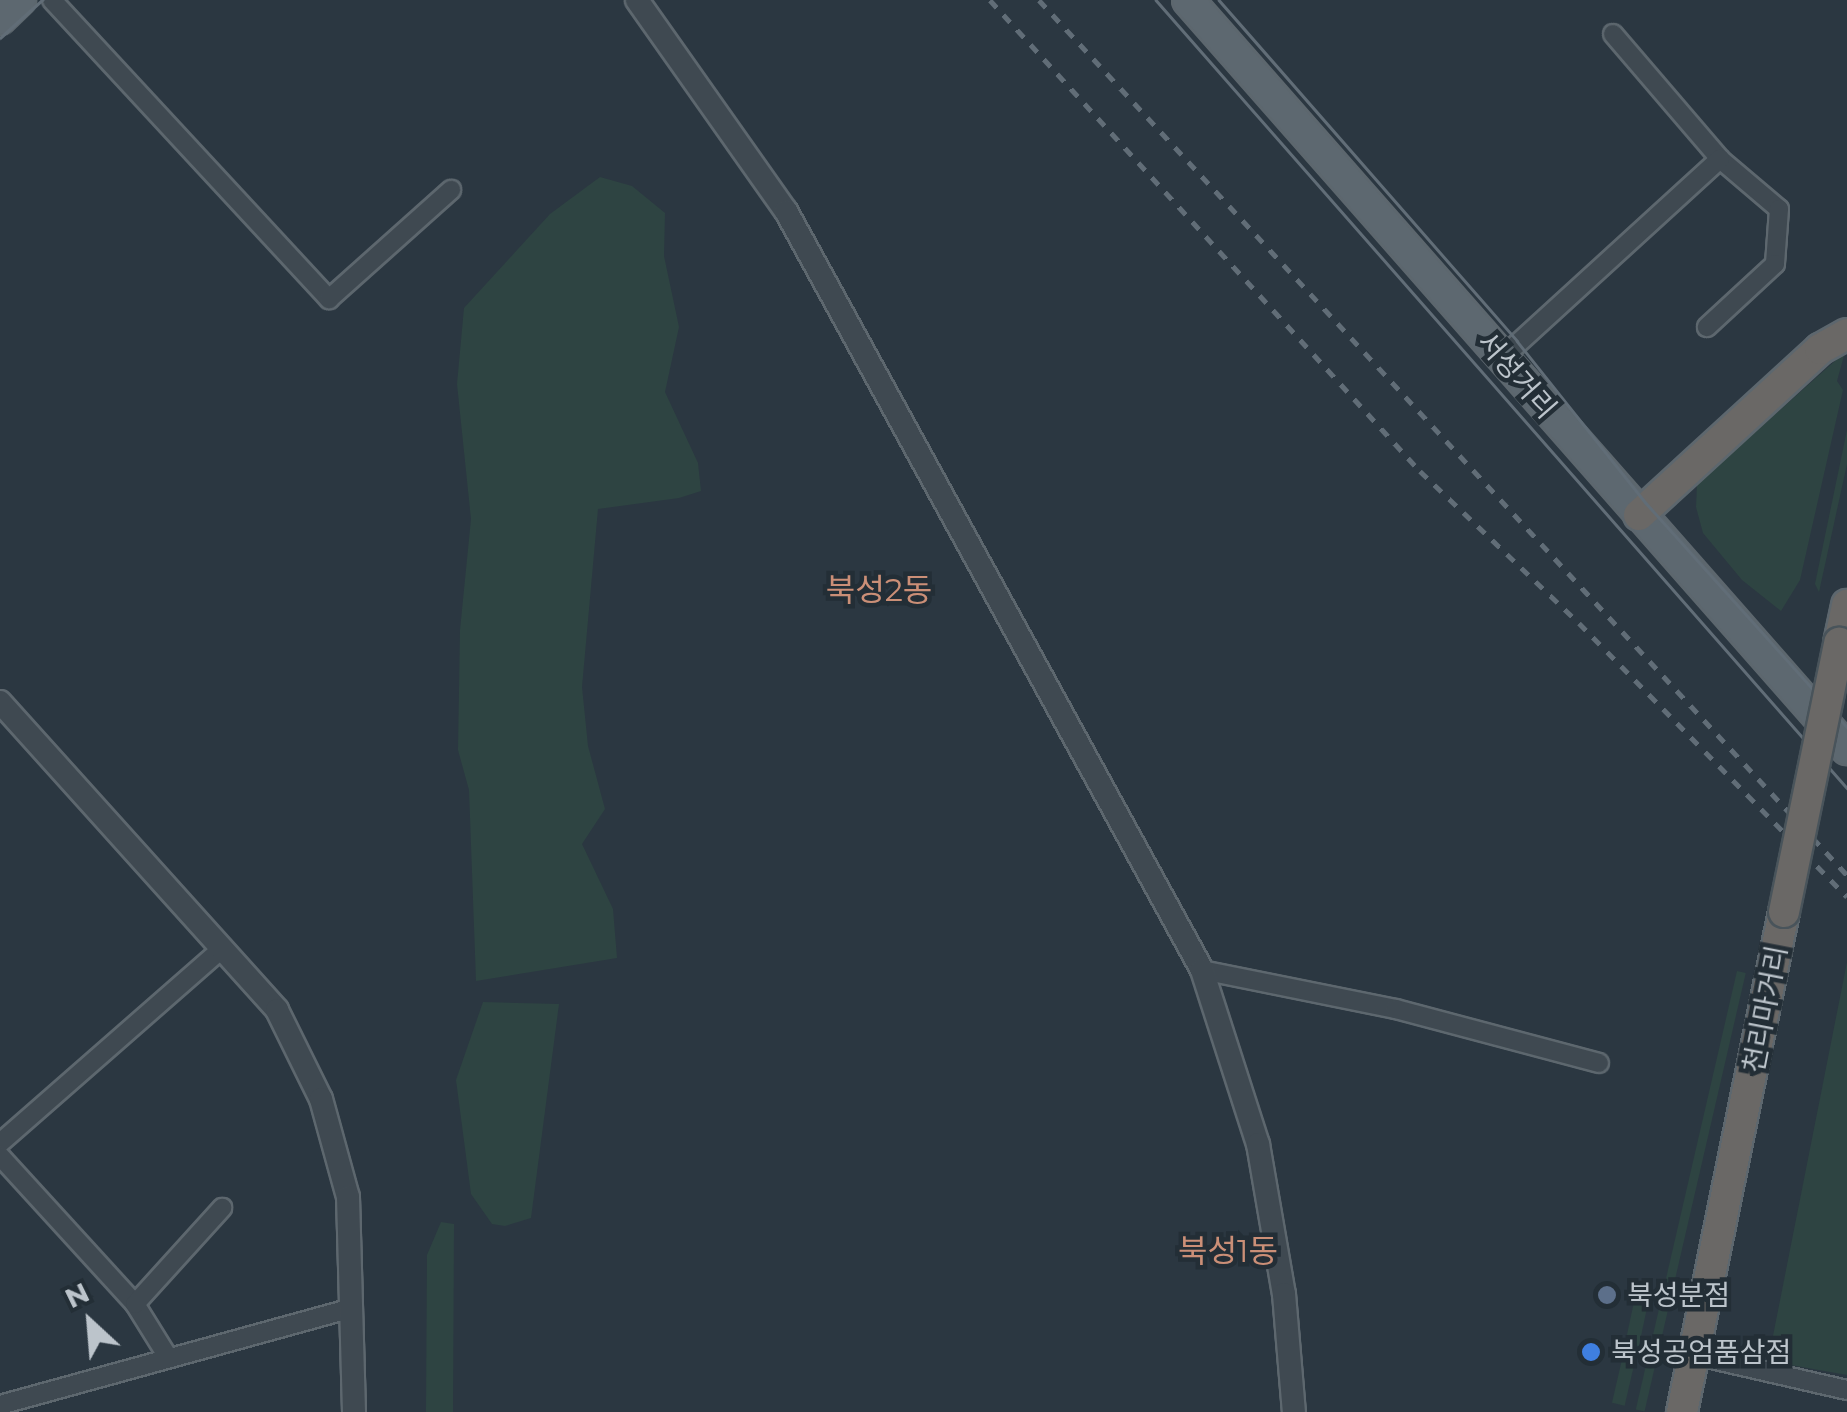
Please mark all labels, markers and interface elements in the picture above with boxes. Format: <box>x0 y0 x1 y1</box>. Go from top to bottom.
street label: 서성거리 <box>1471 325 1563 425</box>
district label: 북성2동 <box>826 571 932 609</box>
street label: 천리마거리 <box>1736 943 1794 1075</box>
district label: 북성1동 <box>1178 1232 1278 1270</box>
north arrow <box>40 1272 140 1372</box>
text: N <box>59 1275 94 1315</box>
place label: 북성분점 <box>1627 1278 1730 1312</box>
marker: 북성분점 <box>1596 1284 1618 1306</box>
place label: 북성공엄품삼점 <box>1611 1335 1791 1369</box>
marker: 북성공엄품삼점 <box>1580 1341 1602 1363</box>

